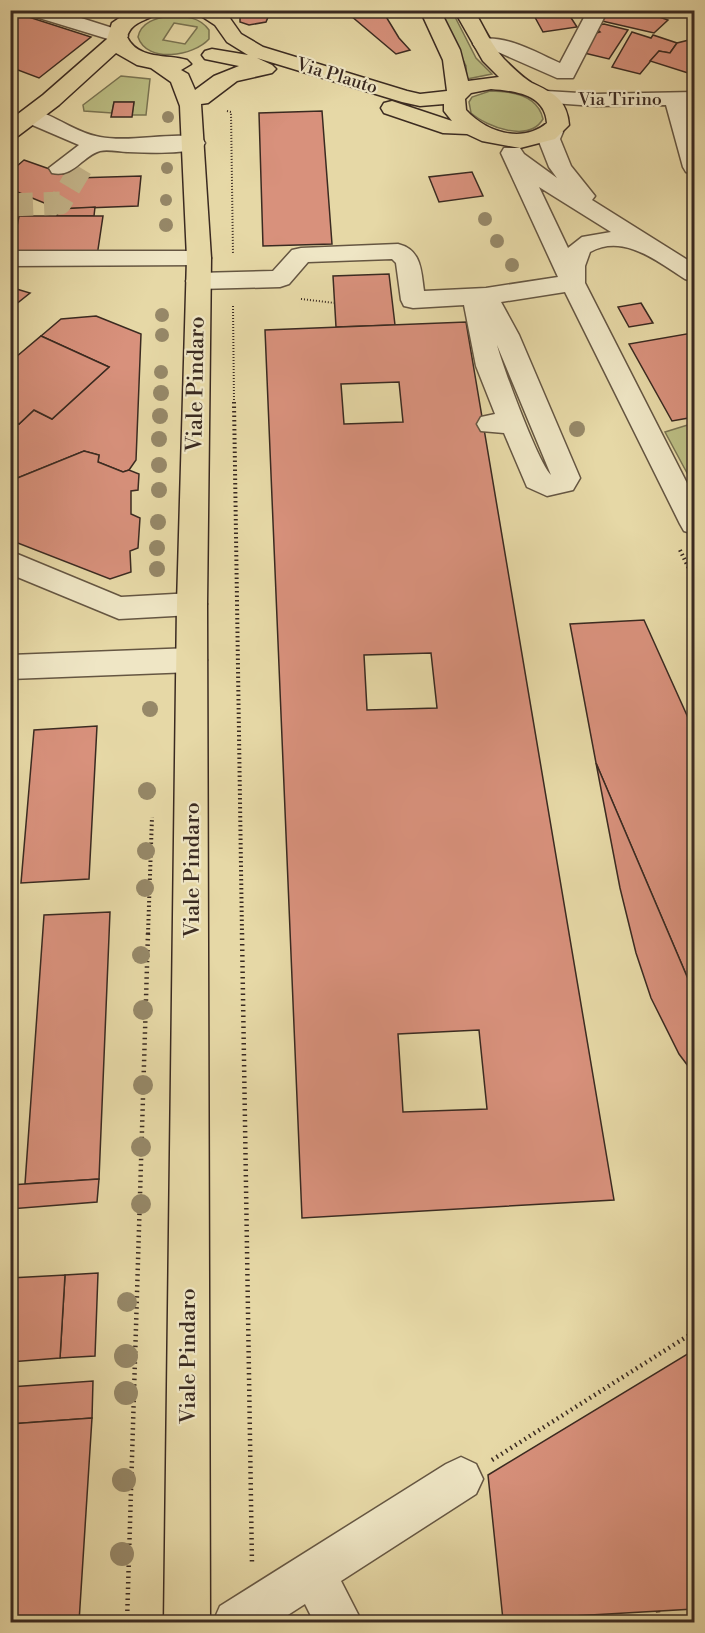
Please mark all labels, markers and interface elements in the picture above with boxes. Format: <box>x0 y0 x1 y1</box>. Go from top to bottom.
street label: Via Plauto <box>293 52 380 99</box>
street label: Via Tirino <box>577 88 662 111</box>
street label: Viale Pindaro <box>181 316 211 453</box>
street label: Viale Pindaro <box>179 802 206 939</box>
street label: Viale Pindaro <box>175 1288 202 1425</box>

